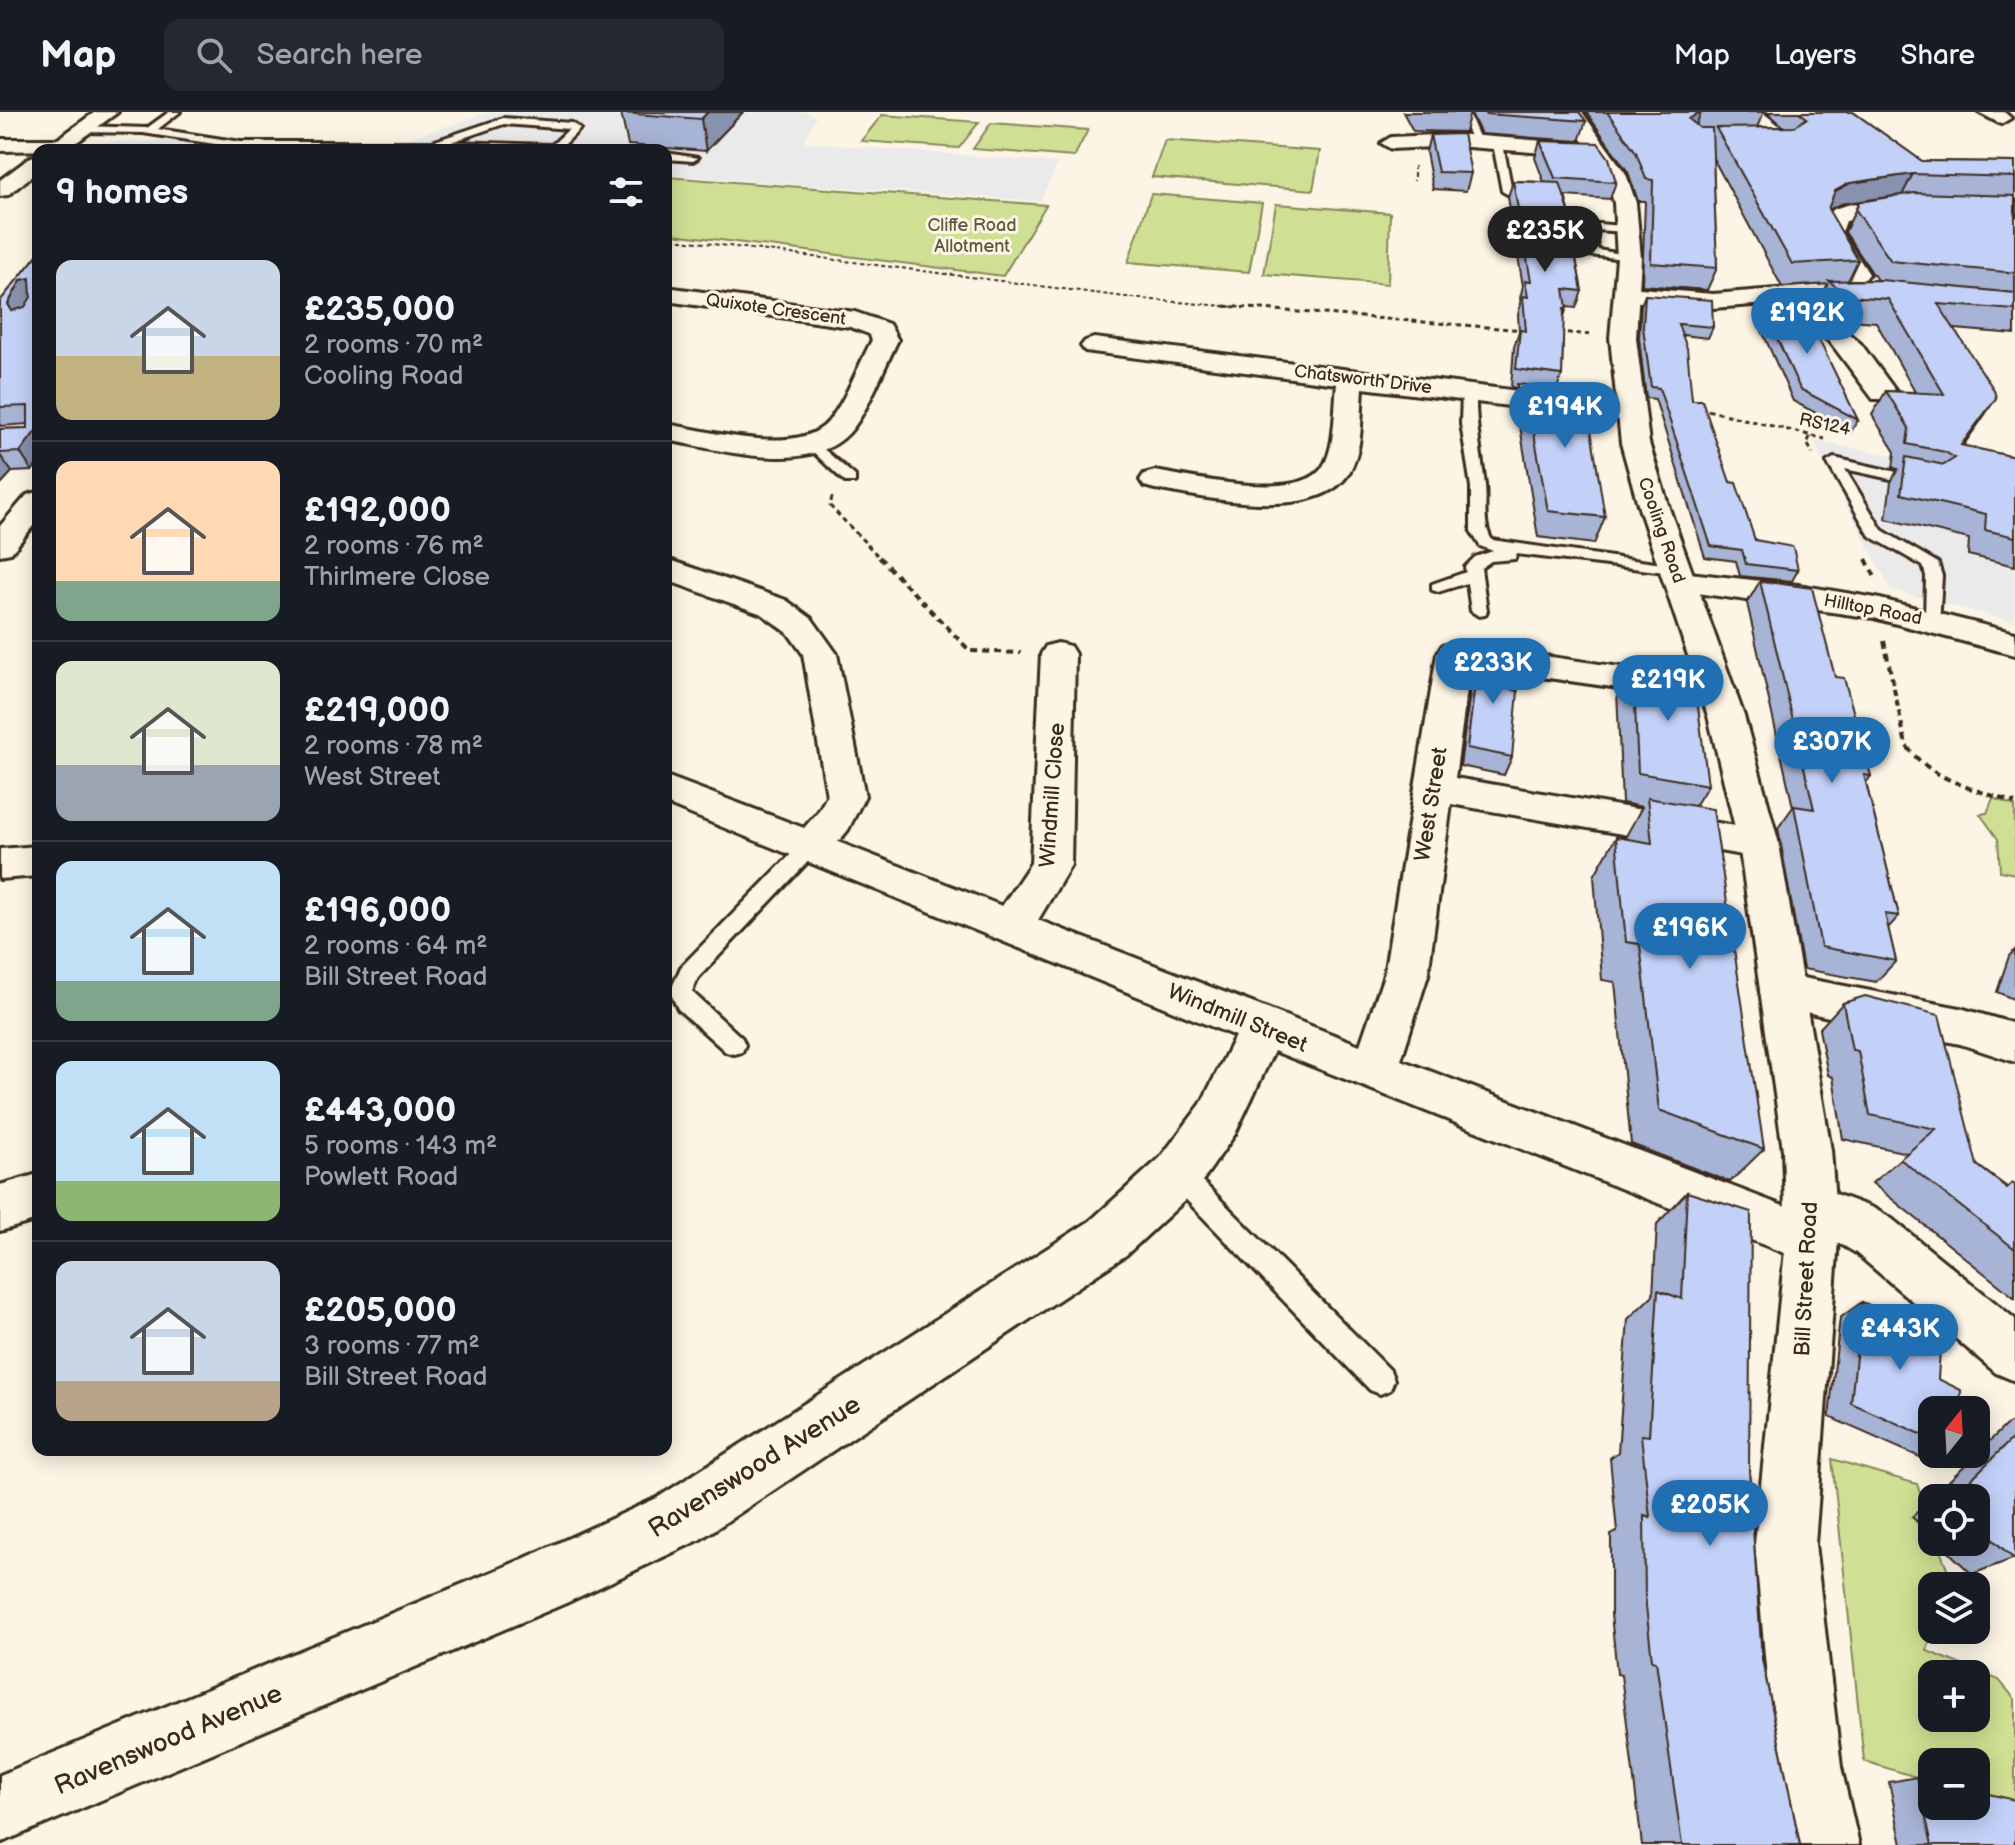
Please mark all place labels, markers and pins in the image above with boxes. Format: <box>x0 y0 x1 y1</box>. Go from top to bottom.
pin: £235K <box>1489 206 1601 274</box>
pin: £192K <box>1751 288 1863 356</box>
pin: £194K <box>1509 382 1621 450</box>
pin: £233K <box>1437 638 1549 706</box>
pin: £219K <box>1612 655 1724 723</box>
pin: £307K <box>1776 717 1888 785</box>
pin: £196K <box>1634 903 1746 971</box>
pin: £443K <box>1844 1304 1956 1372</box>
pin: £205K <box>1654 1480 1766 1548</box>

